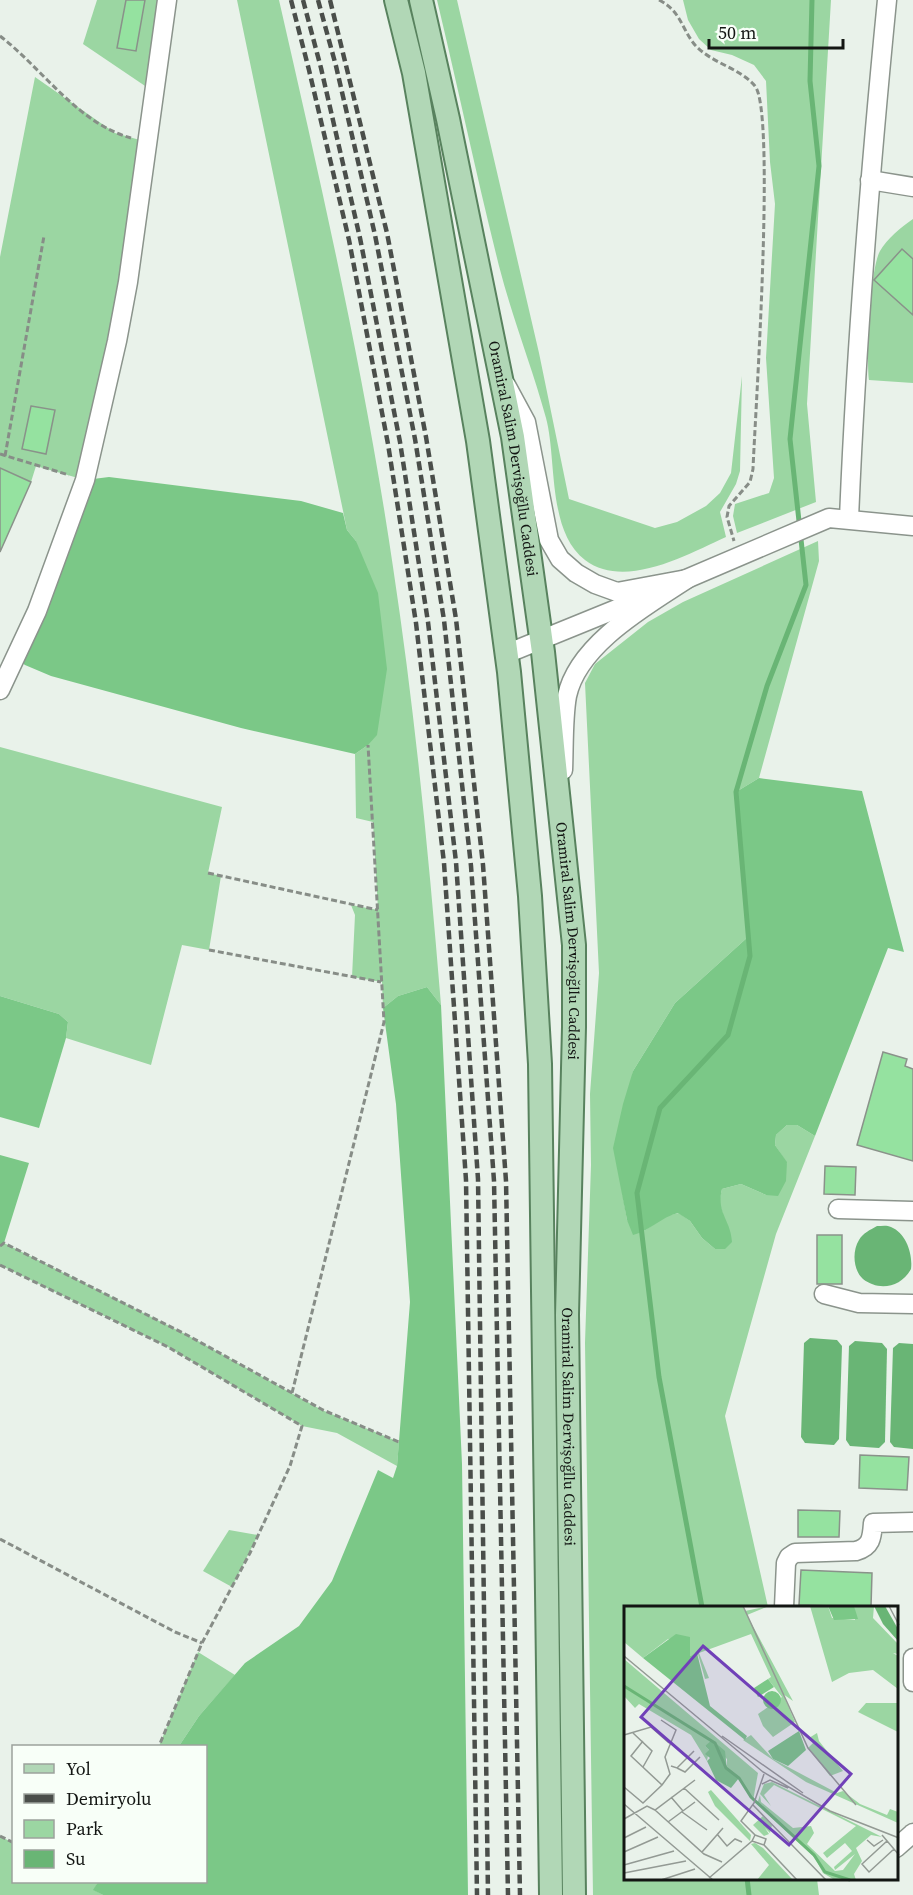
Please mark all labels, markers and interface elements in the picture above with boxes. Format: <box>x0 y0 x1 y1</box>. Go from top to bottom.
scale bar <box>709 12 842 50</box>
text: 50 m <box>718 20 756 45</box>
street label: Oramiral Salim Dervişoğllu Caddesi <box>484 339 543 578</box>
street label: Oramiral Salim Dervişoğllu Caddesi <box>551 821 585 1060</box>
street label: Oramiral Salim Dervişoğllu Caddesi <box>557 1307 581 1546</box>
inset map <box>624 1606 898 1880</box>
legend <box>12 1745 207 1883</box>
text: Yol <box>66 1756 91 1781</box>
text: Demiryolu <box>66 1786 152 1811</box>
text: Park <box>66 1816 103 1841</box>
text: Su <box>66 1846 86 1871</box>

